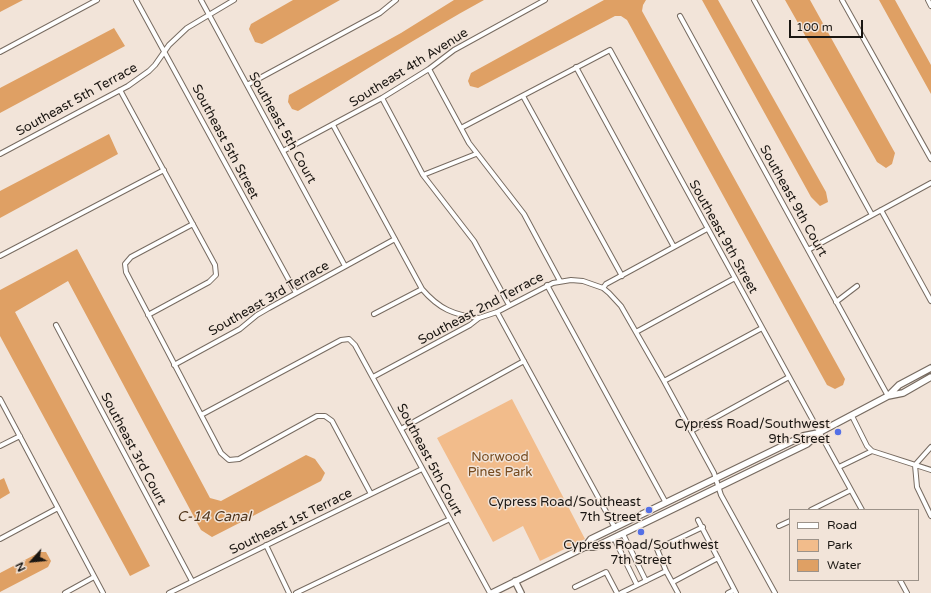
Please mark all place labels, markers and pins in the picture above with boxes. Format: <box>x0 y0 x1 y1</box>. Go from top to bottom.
place label: Cypress Road/Southwest 9th Street <box>675 417 830 448</box>
marker: Cypress Road/Southwest 9th Street <box>833 427 843 437</box>
place label: Cypress Road/Southeast 7th Street <box>488 495 641 526</box>
marker: Cypress Road/Southeast 7th Street <box>644 505 654 515</box>
marker: Cypress Road/Southwest 7th Street <box>636 527 646 537</box>
place label: Cypress Road/Southwest 7th Street <box>563 538 719 569</box>

